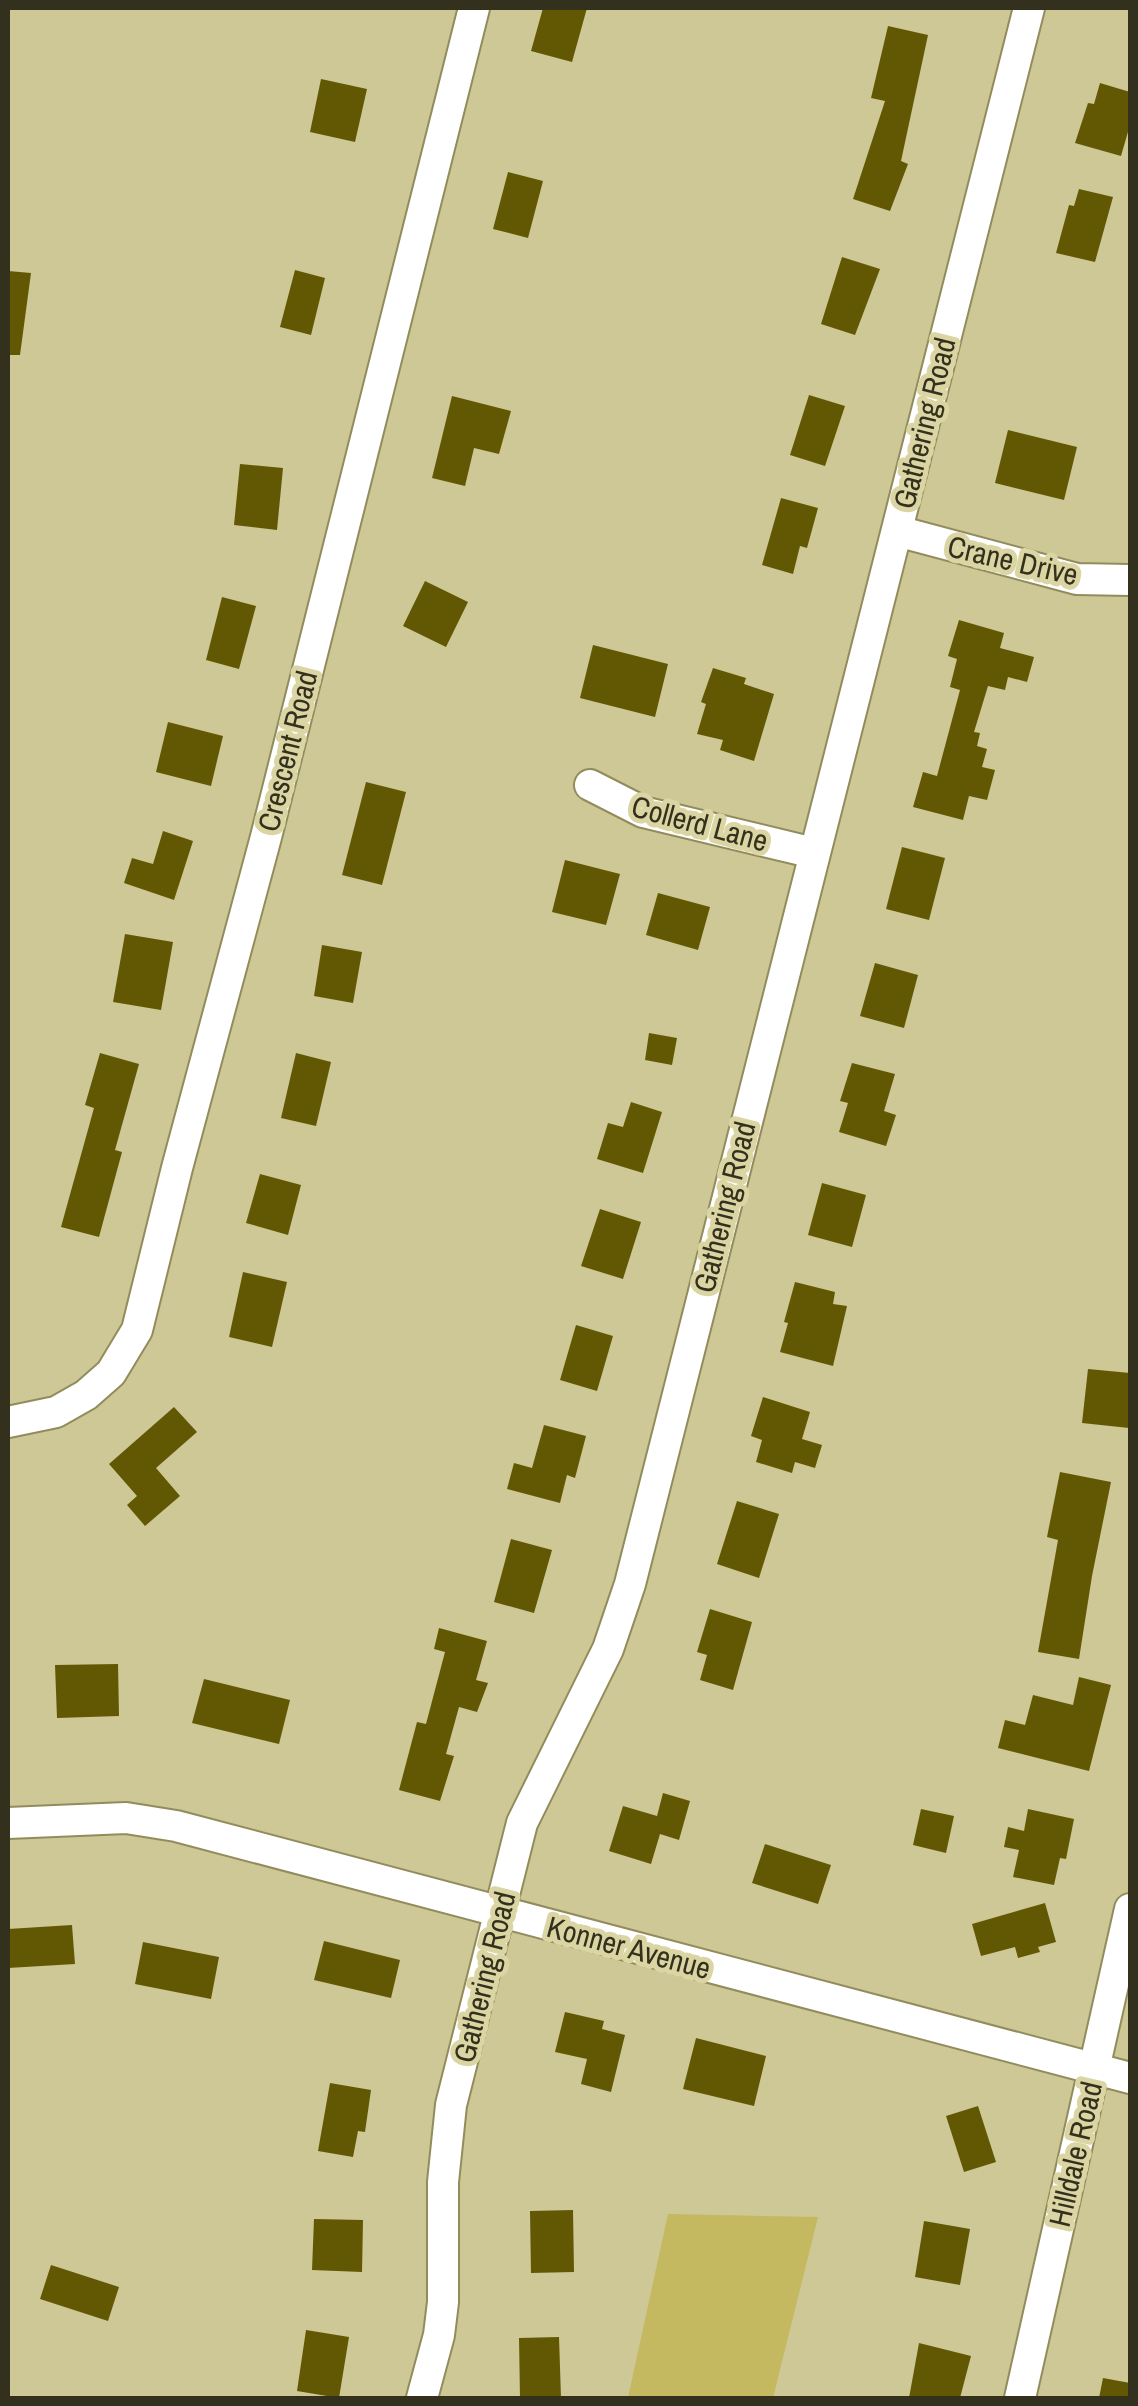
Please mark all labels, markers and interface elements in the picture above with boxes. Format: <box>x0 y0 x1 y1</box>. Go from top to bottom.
street label: Gathering Road <box>883 333 965 513</box>
street label: Crane Drive <box>944 526 1082 594</box>
street label: Crescent Road <box>248 667 326 835</box>
street label: Collerd Lane <box>627 786 773 860</box>
street label: Gathering Road <box>683 1117 765 1297</box>
street label: Gathering Road <box>443 1887 525 2067</box>
street label: Konner Avenue <box>543 1906 715 1988</box>
street label: Hilldale Road <box>1039 2078 1111 2230</box>

